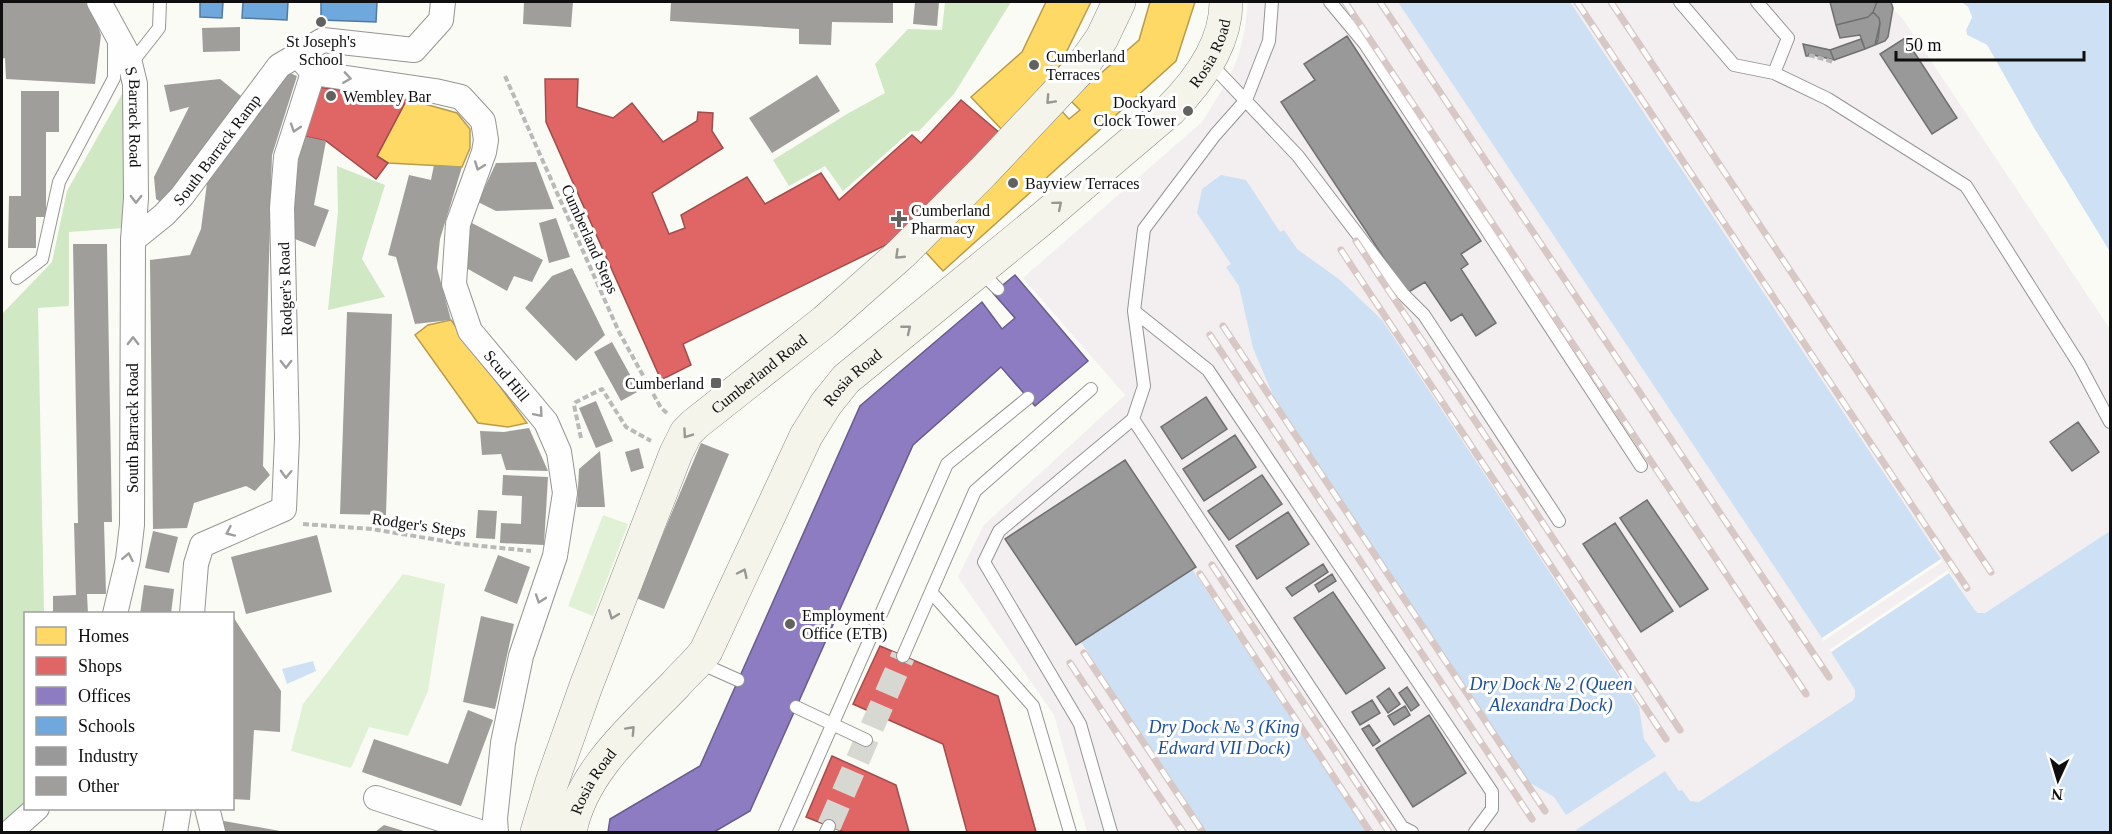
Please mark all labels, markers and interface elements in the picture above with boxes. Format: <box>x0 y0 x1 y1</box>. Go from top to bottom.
marker: St Joseph's School <box>314 15 328 29</box>
street label: Rosia Road <box>1186 17 1233 90</box>
scale bar <box>1896 24 2084 62</box>
place label: St Joseph's School <box>286 33 356 68</box>
text: 50 m <box>1905 35 1942 55</box>
place label: Cumberland Terraces <box>1046 48 1125 83</box>
marker: Cumberland Terraces <box>1027 58 1041 72</box>
street label: S Barrack Road <box>123 65 144 167</box>
one-way arrow <box>342 71 351 83</box>
place label: Wembley Bar <box>343 88 432 106</box>
marker: Wembley Bar <box>324 89 338 103</box>
street label: South Barrack Ramp <box>170 91 264 208</box>
one-way arrow <box>1046 94 1057 104</box>
place label: Dockyard Clock Tower <box>1093 94 1177 129</box>
marker: Dockyard Clock Tower <box>1181 104 1195 118</box>
one-way arrow <box>290 122 302 133</box>
one-way arrow <box>473 160 486 171</box>
place label: Bayview Terraces <box>1025 175 1140 193</box>
marker: Bayview Terraces <box>1006 176 1020 190</box>
street label: Cumberland Steps <box>557 182 622 297</box>
one-way arrow <box>130 194 142 203</box>
place label: Cumberland Pharmacy <box>911 202 990 238</box>
one-way arrow <box>1051 202 1062 213</box>
marker: Cumberland Pharmacy <box>892 212 906 226</box>
street label: Rodger's Road <box>275 242 296 336</box>
one-way arrow <box>896 248 906 259</box>
one-way arrow <box>900 325 911 336</box>
street label: Cumberland Road <box>707 331 810 417</box>
one-way arrow <box>127 336 139 345</box>
street label: Rosia Road <box>820 345 884 409</box>
street label: Scud Hill <box>481 347 533 405</box>
one-way arrow <box>280 359 292 368</box>
street label: South Barrack Road <box>124 363 141 493</box>
place label: Cumberland <box>625 375 704 392</box>
marker: Cumberland <box>709 376 723 390</box>
one-way arrow <box>532 406 543 417</box>
one-way arrow <box>683 428 694 439</box>
one-way arrow <box>280 469 292 478</box>
street label: Rodger's Steps <box>371 510 467 541</box>
one-way arrow <box>226 525 237 537</box>
one-way arrow <box>121 552 134 562</box>
one-way arrow <box>735 569 747 580</box>
one-way arrow <box>535 594 548 604</box>
place label: Employment Office (ETB) <box>802 607 887 643</box>
one-way arrow <box>608 609 621 619</box>
legend <box>24 612 234 810</box>
marker: Employment Office (ETB) <box>783 617 797 631</box>
text: Homes <box>78 626 129 646</box>
text: Shops <box>78 656 122 676</box>
water label: Dry Dock № 2 (Queen Alexandra Dock) <box>1469 674 1632 716</box>
text: Offices <box>78 686 131 706</box>
text: Schools <box>78 716 135 736</box>
water label: Dry Dock № 3 (King Edward VII Dock) <box>1148 717 1299 759</box>
one-way arrow <box>624 726 635 736</box>
street label: Rosia Road <box>567 745 619 817</box>
text: Industry <box>78 746 138 766</box>
north arrow <box>2028 750 2088 810</box>
text: Other <box>78 776 119 796</box>
text: N <box>2050 786 2063 803</box>

